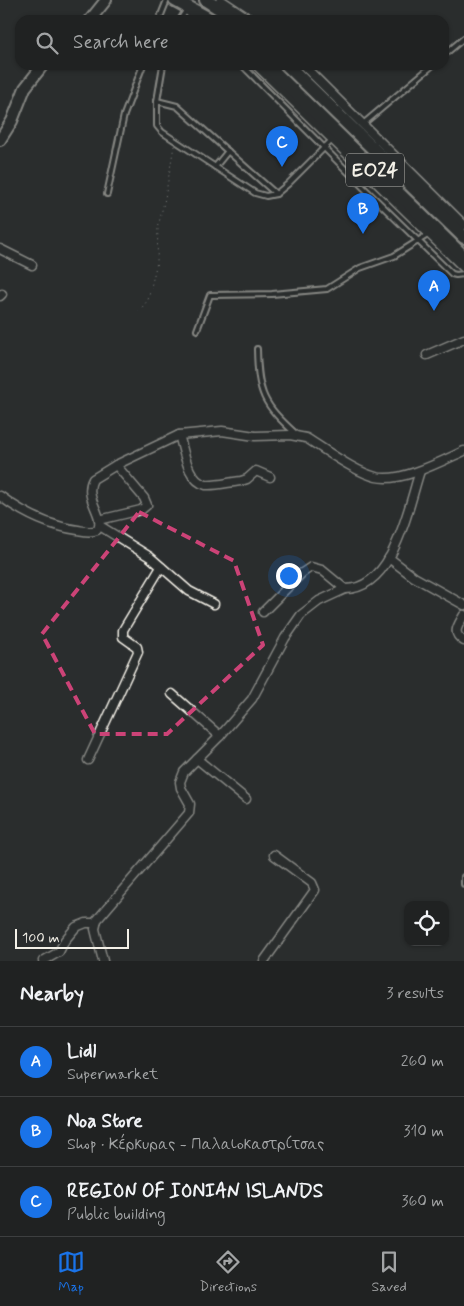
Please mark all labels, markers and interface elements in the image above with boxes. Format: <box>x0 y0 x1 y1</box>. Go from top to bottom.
search box <box>15 15 449 70</box>
icon: search <box>33 29 61 57</box>
text: Search here <box>73 30 169 55</box>
pin: C <box>266 126 298 167</box>
road number: ΕΟ24 <box>346 154 404 186</box>
pin: B <box>347 193 379 234</box>
pin: A <box>418 270 450 311</box>
your location <box>276 563 302 589</box>
map controls <box>404 901 449 946</box>
button: locate <box>404 901 449 946</box>
scale bar <box>15 926 129 949</box>
text: 100 m <box>22 929 60 947</box>
text: Nearby <box>20 980 84 1008</box>
text: 3 results <box>386 983 444 1004</box>
text: Lidl <box>67 1039 96 1064</box>
text: A <box>31 1051 41 1072</box>
text: 260 m <box>401 1051 444 1072</box>
text: Supermarket <box>67 1064 158 1085</box>
text: Noa Store <box>67 1109 143 1134</box>
text: B <box>31 1121 41 1142</box>
text: 310 m <box>403 1121 444 1142</box>
text: Shop · Κέρκυρας - Παλαιοκαστρίτσας <box>67 1134 324 1155</box>
text: REGION OF IONIAN ISLANDS <box>67 1179 323 1204</box>
text: C <box>30 1191 42 1212</box>
text: 360 m <box>401 1191 444 1212</box>
text: Public building <box>67 1204 166 1225</box>
tab: Map <box>57 1248 85 1296</box>
tab: Directions <box>200 1248 257 1296</box>
tab: Saved <box>371 1248 407 1296</box>

